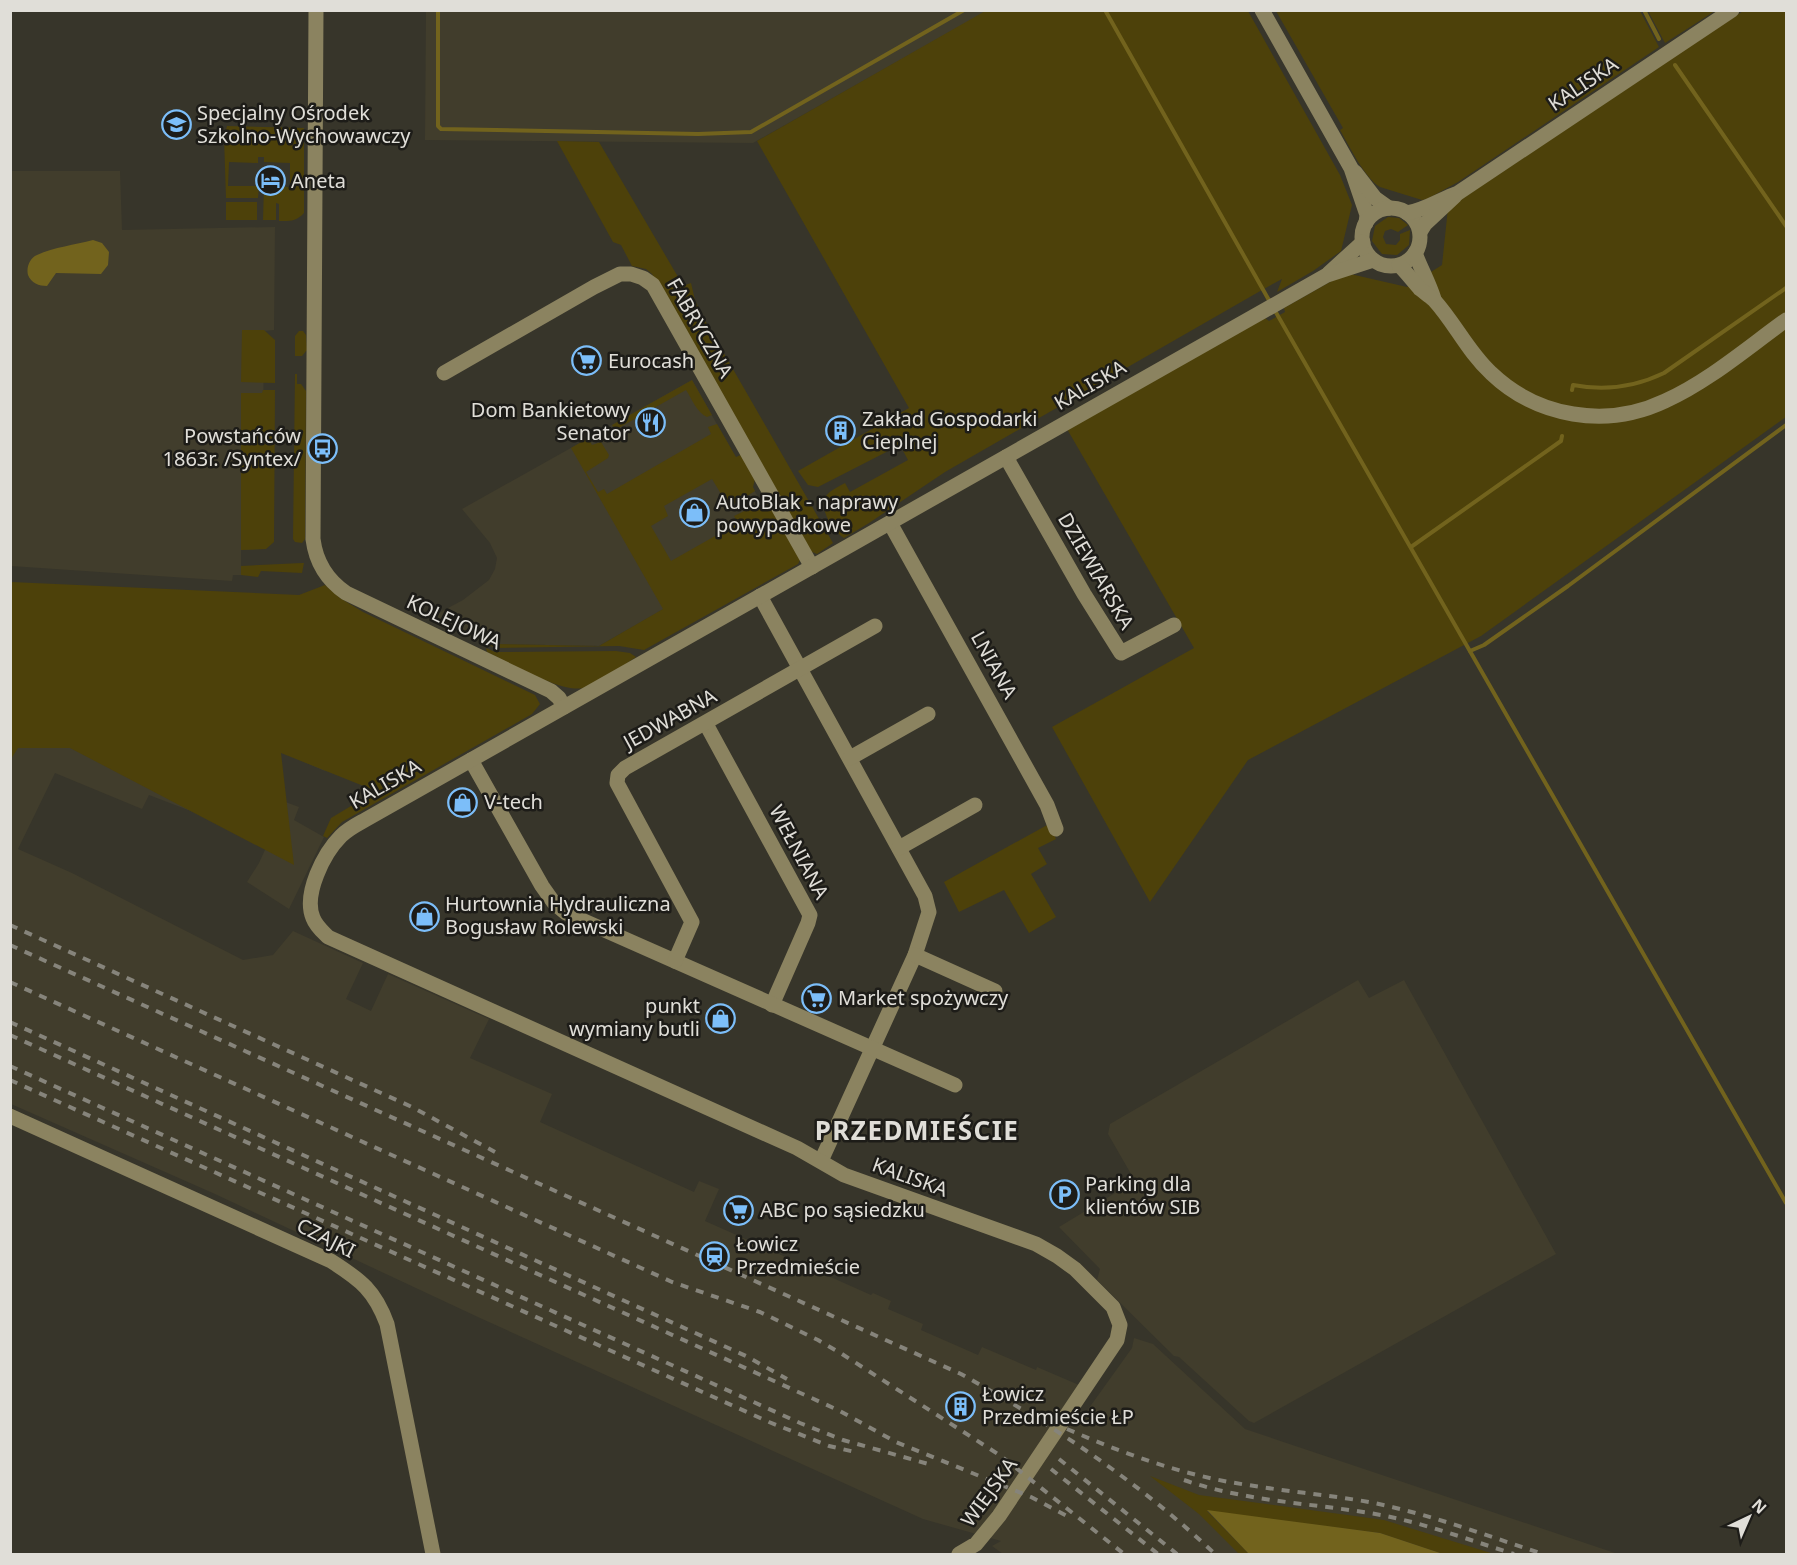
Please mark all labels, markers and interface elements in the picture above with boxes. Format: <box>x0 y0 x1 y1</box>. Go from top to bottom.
street label: KALISKA <box>1543 50 1623 117</box>
place label: Specjalny Ośrodek Szkolno-Wychowawczy <box>197 99 411 149</box>
school or university icon: Specjalny Ośrodek Szkolno-Wychowawczy <box>160 109 192 141</box>
hotel icon: Aneta <box>254 165 286 197</box>
place label: Aneta <box>291 167 346 194</box>
street label: FABRYCZNA <box>661 273 740 383</box>
supermarket icon: Eurocash <box>571 345 603 377</box>
place label: Eurocash <box>608 347 694 374</box>
street label: KALISKA <box>1049 353 1131 416</box>
place label: Dom Bankietowy Senator <box>471 396 631 446</box>
place label: Zakład Gospodarki Cieplnej <box>862 405 1037 455</box>
restaurant icon: Dom Bankietowy Senator <box>635 406 667 438</box>
building icon: Zakład Gospodarki Cieplnej <box>825 415 857 447</box>
place label: Powstańców 1863r. /Syntex/ <box>163 422 302 472</box>
bus stop icon: Powstańców 1863r. /Syntex/ <box>306 432 338 464</box>
place label: AutoBlak - naprawy powypadkowe <box>716 488 899 538</box>
shop icon: AutoBlak - naprawy powypadkowe <box>679 497 711 529</box>
street label: DZIEWIARSKA <box>1052 507 1141 634</box>
street label: KOLEJOWA <box>402 588 506 655</box>
street label: LNIANA <box>965 626 1024 704</box>
street label: JEDWABNA <box>617 682 721 756</box>
street label: KALISKA <box>344 752 426 815</box>
shop icon: V-tech <box>447 786 479 818</box>
place label: V-tech <box>484 788 543 815</box>
street label: WEŁNIANA <box>763 800 836 904</box>
place label: Hurtownia Hydrauliczna Bogusław Rolewski <box>445 890 671 940</box>
shop icon: Hurtownia Hydrauliczna Bogusław Rolewski <box>408 900 440 932</box>
supermarket icon: Market spożywczy <box>801 982 833 1014</box>
place label: Market spożywczy <box>838 984 1009 1011</box>
place label: punkt wymiany butli <box>569 992 700 1042</box>
shop icon: punkt wymiany butli <box>705 1002 737 1034</box>
district label: PRZEDMIEŚCIE <box>815 1112 1019 1148</box>
street label: KALISKA <box>869 1150 952 1203</box>
place label: Parking dla klientów SIB <box>1085 1170 1200 1220</box>
parking icon: Parking dla klientów SIB <box>1048 1179 1080 1211</box>
supermarket icon: ABC po sąsiedzku <box>723 1194 755 1226</box>
place label: ABC po sąsiedzku <box>760 1196 925 1223</box>
street label: CZAJKI <box>292 1211 360 1264</box>
place label: Łowicz Przedmieście <box>736 1230 860 1280</box>
station icon: Łowicz Przedmieście <box>699 1240 731 1272</box>
place label: Łowicz Przedmieście ŁP <box>982 1380 1134 1430</box>
building icon: Łowicz Przedmieście ŁP <box>945 1390 977 1422</box>
street label: WIEJSKA <box>954 1452 1023 1532</box>
north arrow <box>1719 1487 1779 1547</box>
text: N <box>1747 1494 1772 1519</box>

